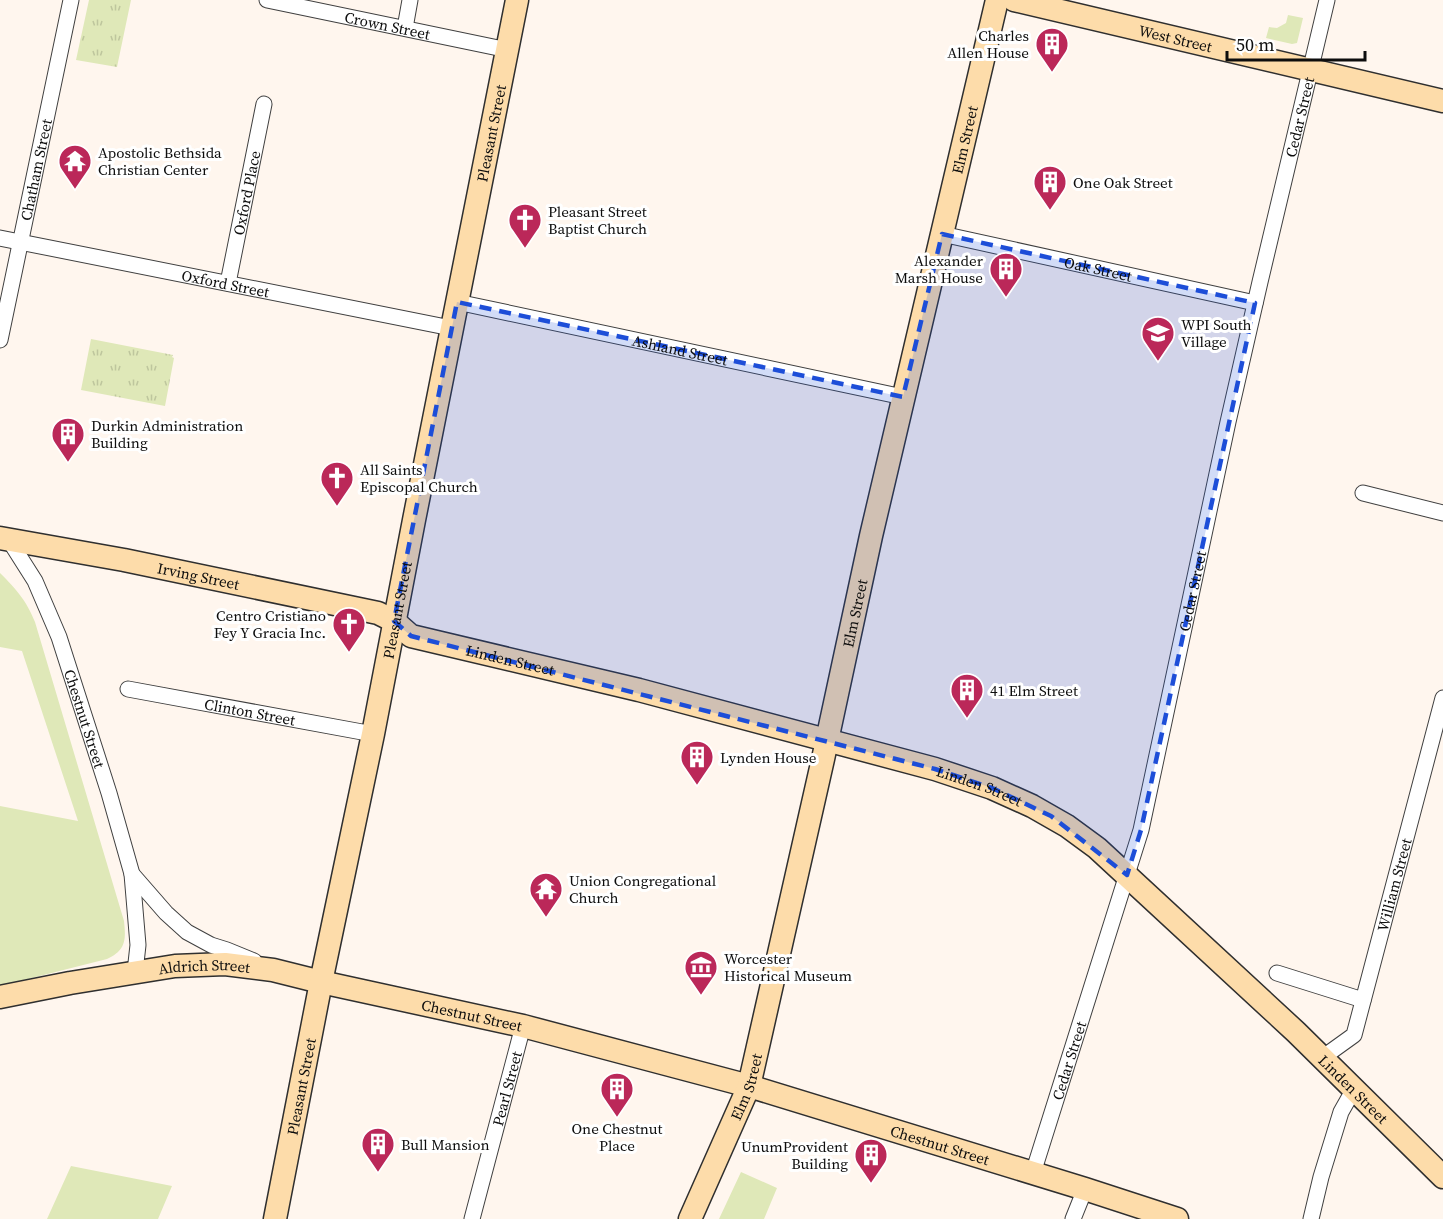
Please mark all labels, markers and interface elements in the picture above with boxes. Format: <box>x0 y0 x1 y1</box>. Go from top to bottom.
street label: Crown Street <box>343 6 432 44</box>
street label: West Street <box>1137 19 1214 57</box>
scale bar <box>1227 24 1365 62</box>
place label: Charles Allen House <box>947 25 1029 63</box>
building icon: Charles Allen House <box>1034 26 1070 73</box>
text: 50 m <box>1236 32 1274 57</box>
street label: Cedar Street <box>1280 75 1319 159</box>
street label: Pleasant Street <box>471 83 511 184</box>
street label: Elm Street <box>946 103 982 176</box>
street label: Chatham Street <box>15 117 56 222</box>
place label: Apostolic Bethsida Christian Center <box>98 142 222 180</box>
temple icon: Apostolic Bethsida Christian Center <box>57 143 93 190</box>
street label: Oxford Place <box>227 148 265 237</box>
building icon: One Oak Street <box>1032 164 1068 211</box>
place label: One Oak Street <box>1073 172 1173 193</box>
place label: Pleasant Street Baptist Church <box>548 201 647 239</box>
church icon: Pleasant Street Baptist Church <box>507 202 543 249</box>
place label: Alexander Marsh House <box>895 250 984 288</box>
building icon: Alexander Marsh House <box>988 251 1024 298</box>
street label: Oak Street <box>1062 251 1134 286</box>
street label: Oxford Street <box>180 264 271 302</box>
place label: WPI South Village <box>1181 314 1252 352</box>
school or university icon: WPI South Village <box>1140 315 1176 362</box>
street label: Ashland Street <box>630 329 730 370</box>
place label: Durkin Administration Building <box>91 415 243 453</box>
building icon: Durkin Administration Building <box>50 416 86 463</box>
place label: All Saints Episcopal Church <box>360 459 478 497</box>
church icon: All Saints Episcopal Church <box>319 460 355 507</box>
street label: Cedar Street <box>1173 549 1211 633</box>
street label: Irving Street <box>156 557 242 594</box>
street label: Pleasant Street <box>377 559 416 661</box>
street label: Elm Street <box>837 577 872 649</box>
place label: Centro Cristiano Fey Y Gracia Inc. <box>214 605 326 643</box>
church icon: Centro Cristiano Fey Y Gracia Inc. <box>331 606 367 653</box>
street label: Linden Street <box>464 639 557 680</box>
street label: Chestnut Street <box>59 666 111 771</box>
building icon: 41 Elm Street <box>949 672 985 719</box>
place label: 41 Elm Street <box>990 680 1078 701</box>
street label: Clinton Street <box>203 693 297 730</box>
building icon: Lynden House <box>679 739 715 786</box>
place label: Lynden House <box>720 747 817 768</box>
street label: Linden Street <box>934 760 1026 811</box>
street label: William Street <box>1371 836 1416 933</box>
place label: Union Congregational Church <box>569 870 717 908</box>
temple icon: Union Congregational Church <box>528 871 564 918</box>
place label: Worcester Historical Museum <box>724 948 853 986</box>
museum icon: Worcester Historical Museum <box>683 949 719 996</box>
street label: Aldrich Street <box>157 953 252 979</box>
street label: Chestnut Street <box>419 994 524 1036</box>
street label: Cedar Street <box>1046 1018 1091 1103</box>
street label: Pleasant Street <box>281 1036 320 1137</box>
street label: Pearl Street <box>487 1049 526 1128</box>
street label: Linden Street <box>1314 1050 1393 1128</box>
street label: Elm Street <box>725 1051 767 1123</box>
building icon: One Chestnut Place <box>599 1071 635 1118</box>
place label: One Chestnut Place <box>572 1118 663 1156</box>
street label: Chestnut Street <box>888 1119 992 1170</box>
building icon: Bull Mansion <box>360 1126 396 1173</box>
place label: Bull Mansion <box>401 1134 490 1155</box>
place label: UnumProvident Building <box>741 1136 848 1174</box>
building icon: UnumProvident Building <box>853 1137 889 1184</box>

